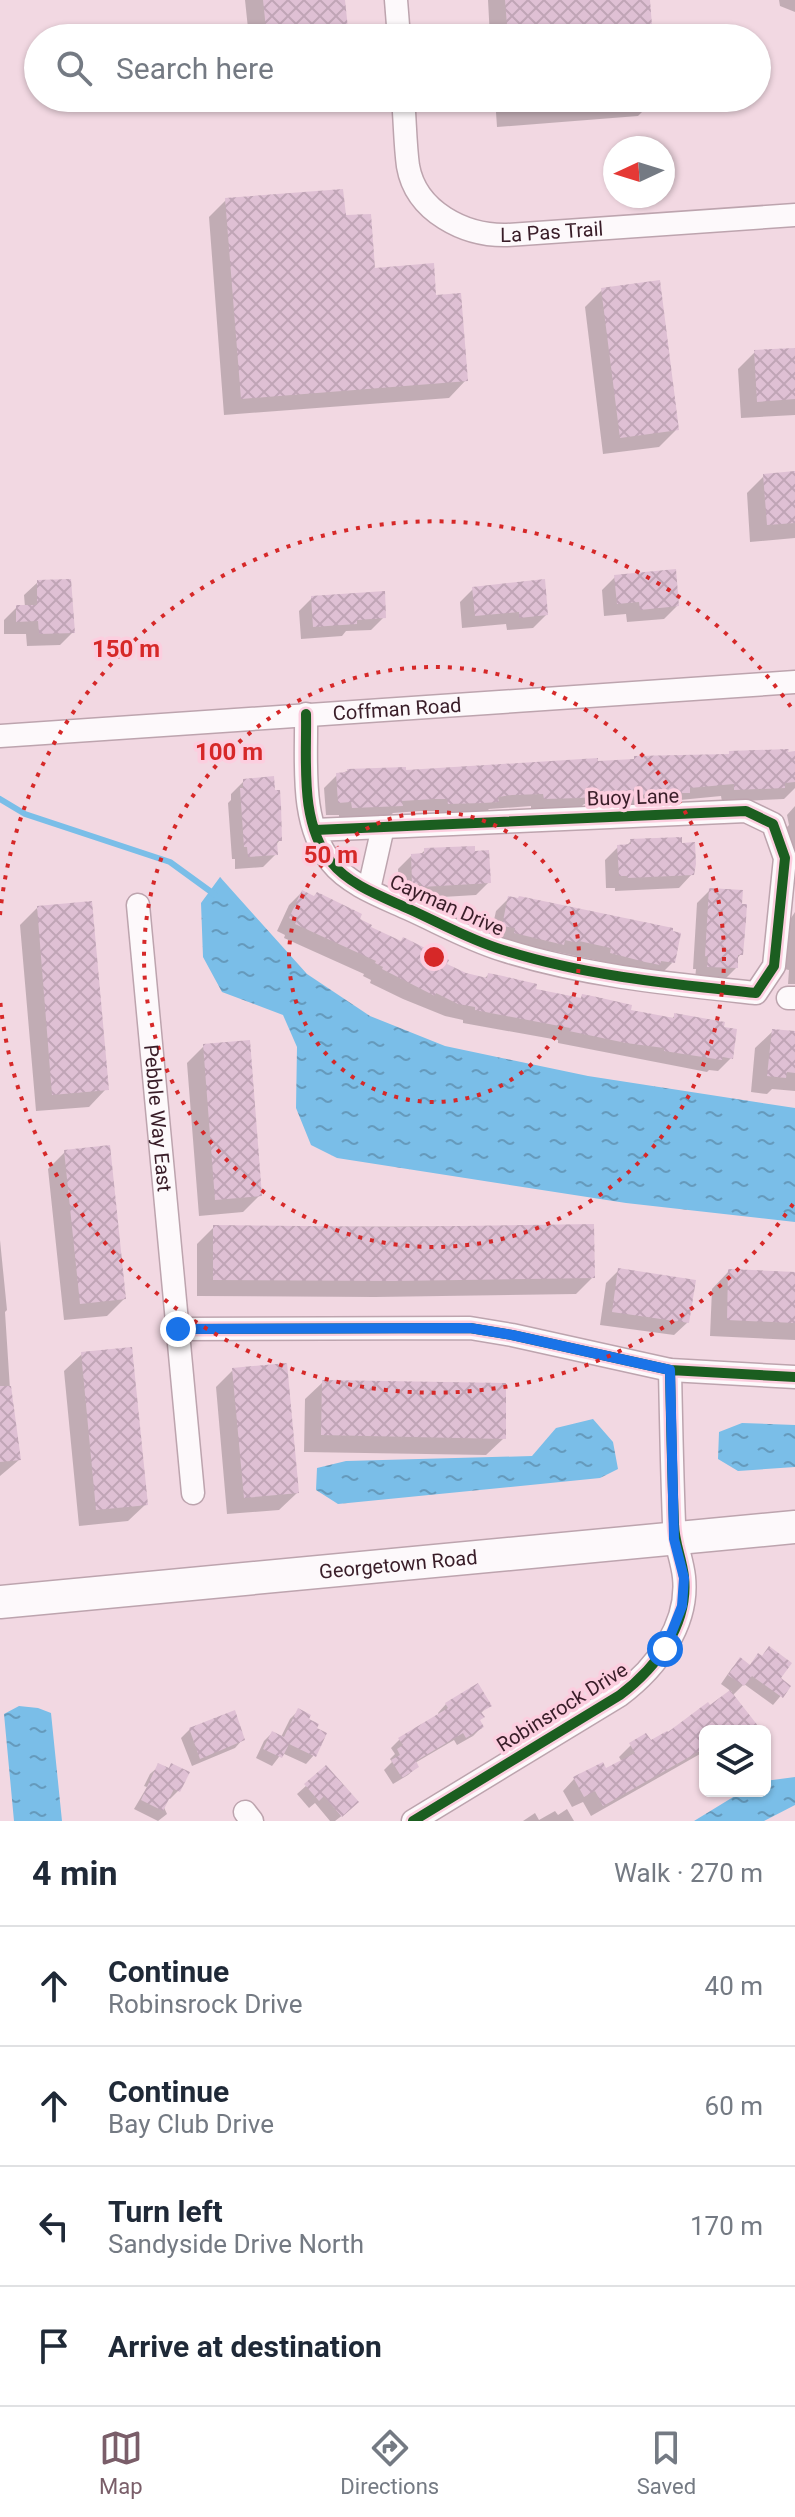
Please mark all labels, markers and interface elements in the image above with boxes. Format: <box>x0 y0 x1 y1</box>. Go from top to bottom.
search box <box>24 24 771 112</box>
icon: search <box>52 46 96 90</box>
text: Search here <box>116 51 274 86</box>
north arrow <box>603 136 675 208</box>
street label: La Pas Trail <box>500 216 604 247</box>
text: 150 m <box>92 635 160 663</box>
street label: Coffman Road <box>332 693 462 725</box>
text: 100 m <box>195 738 263 766</box>
street label: Buoy Lane <box>586 783 680 811</box>
text: 50 m <box>304 841 358 869</box>
street label: Cayman Drive <box>386 869 508 941</box>
centre of rings <box>420 943 448 971</box>
street label: Pebble Way East <box>139 1043 177 1193</box>
route end <box>160 1311 196 1347</box>
street label: Georgetown Road <box>318 1545 478 1584</box>
route start <box>647 1631 683 1667</box>
street label: Robinsrock Drive <box>492 1657 632 1757</box>
map controls <box>699 1725 771 1797</box>
button: layers <box>699 1725 771 1797</box>
text: 4 min <box>32 1853 117 1893</box>
text: Walk · 270 m <box>614 1858 763 1888</box>
text: Continue <box>108 1954 229 1989</box>
icon: ahead <box>32 1964 76 2008</box>
text: 40 m <box>705 1971 763 2001</box>
text: Robinsrock Drive <box>108 1989 303 2019</box>
text: Continue <box>108 2074 229 2109</box>
icon: ahead <box>32 2084 76 2128</box>
text: 60 m <box>705 2091 763 2121</box>
text: Bay Club Drive <box>108 2109 274 2139</box>
text: Turn left <box>108 2194 223 2229</box>
icon: left <box>32 2204 76 2248</box>
text: 170 m <box>690 2211 763 2241</box>
text: Sandyside Drive North <box>108 2229 364 2259</box>
icon: arrive <box>32 2324 76 2368</box>
text: Arrive at destination <box>108 2329 382 2364</box>
tab: Map <box>99 2426 143 2499</box>
tab: Directions <box>340 2426 439 2499</box>
tab: Saved <box>637 2426 696 2499</box>

